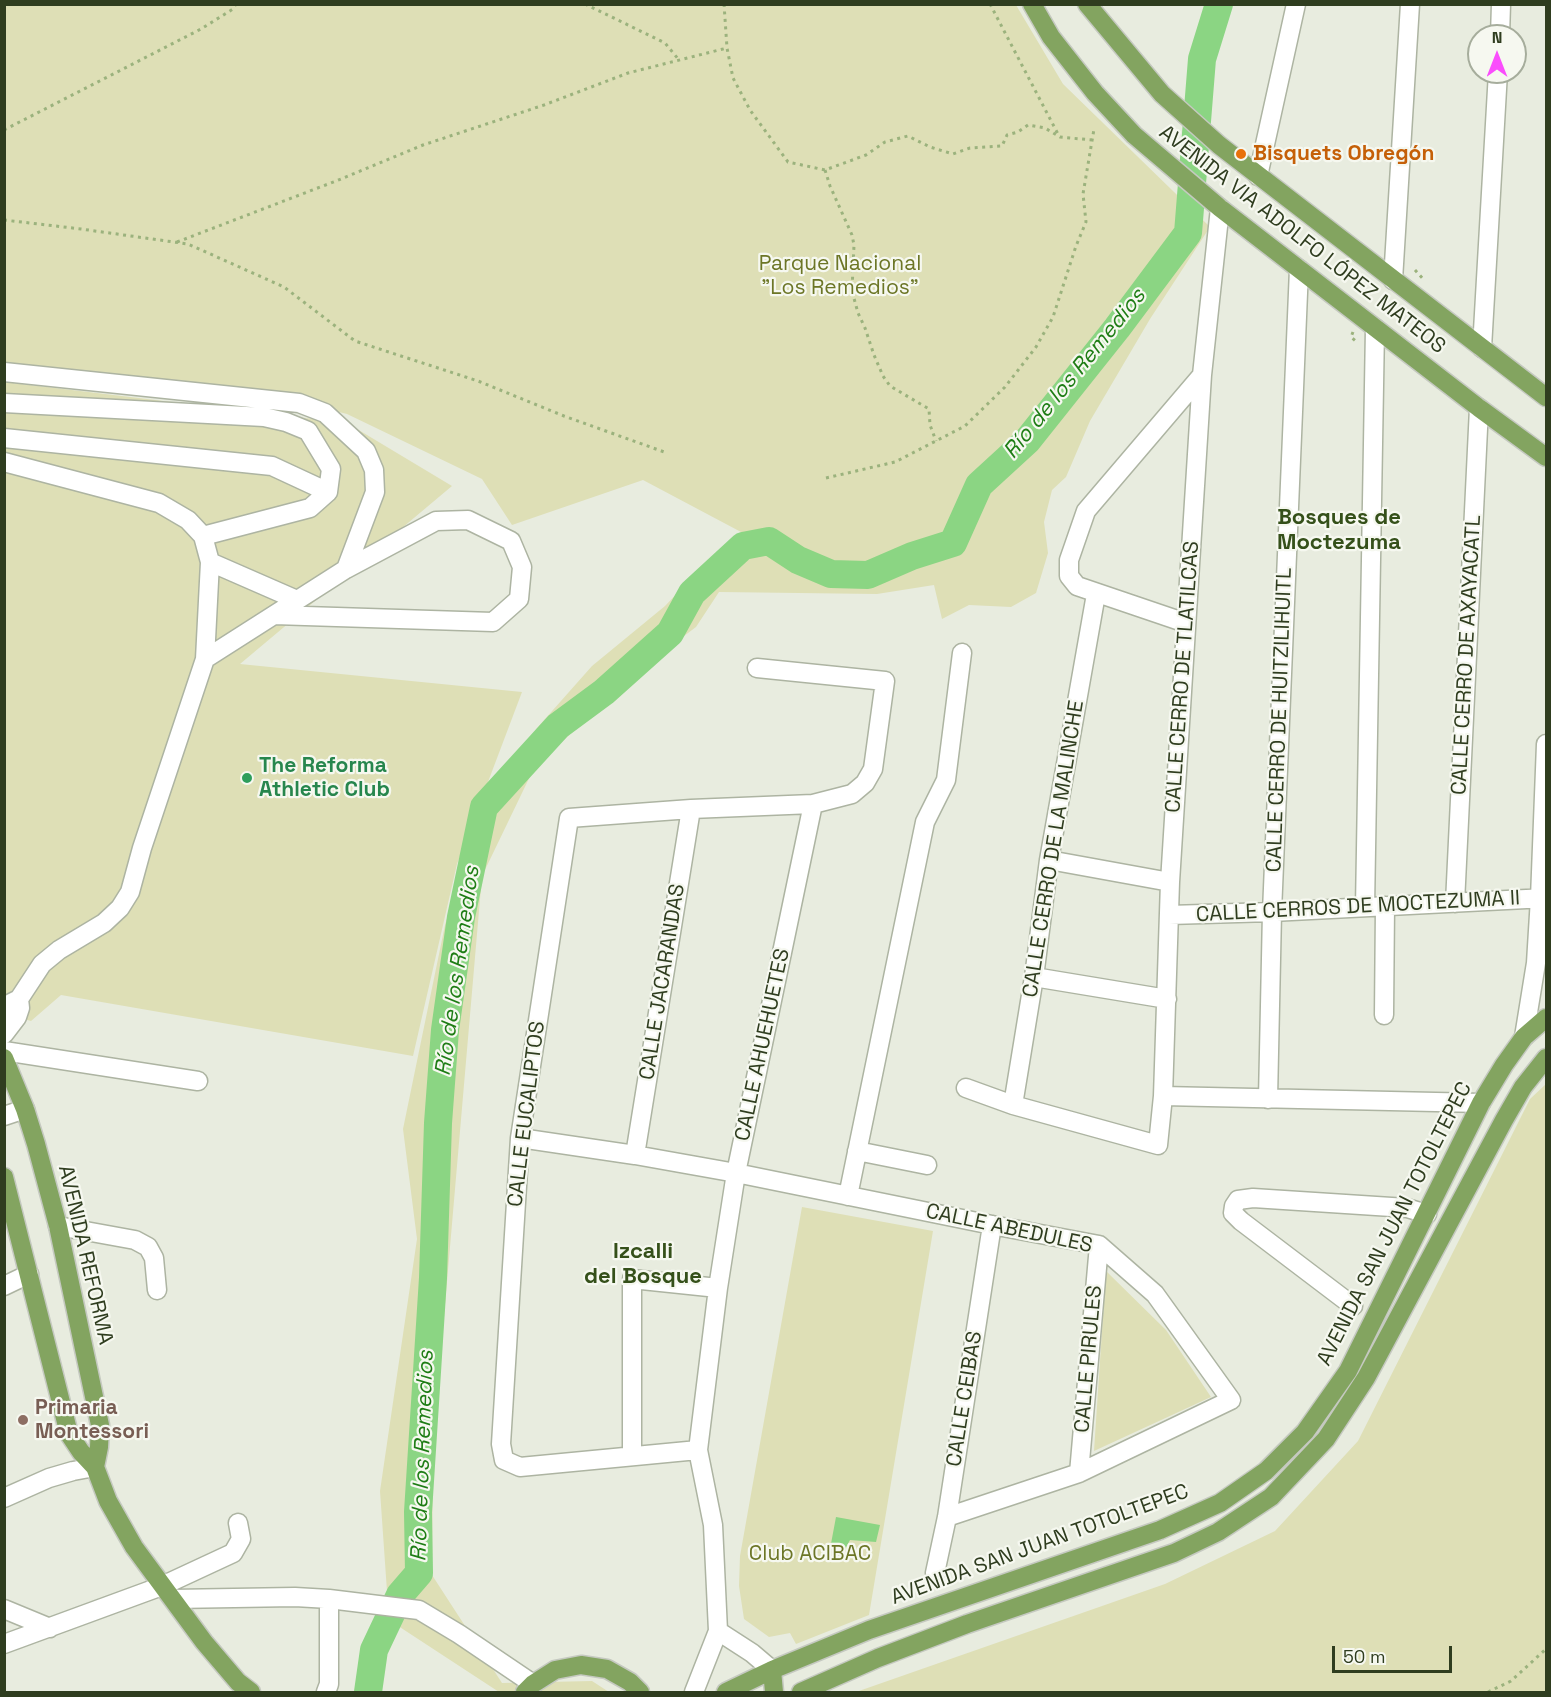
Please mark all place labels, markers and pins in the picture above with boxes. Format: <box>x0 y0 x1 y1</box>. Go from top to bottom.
place label: Bisquets Obregón <box>1253 141 1434 167</box>
marker: Bisquets Obregón <box>1234 147 1248 161</box>
place label: The Reforma Athletic Club <box>259 753 390 803</box>
marker: The Reforma Athletic Club <box>240 771 254 785</box>
place label: Primaria Montessori <box>35 1395 149 1445</box>
marker: Primaria Montessori <box>16 1413 30 1427</box>

